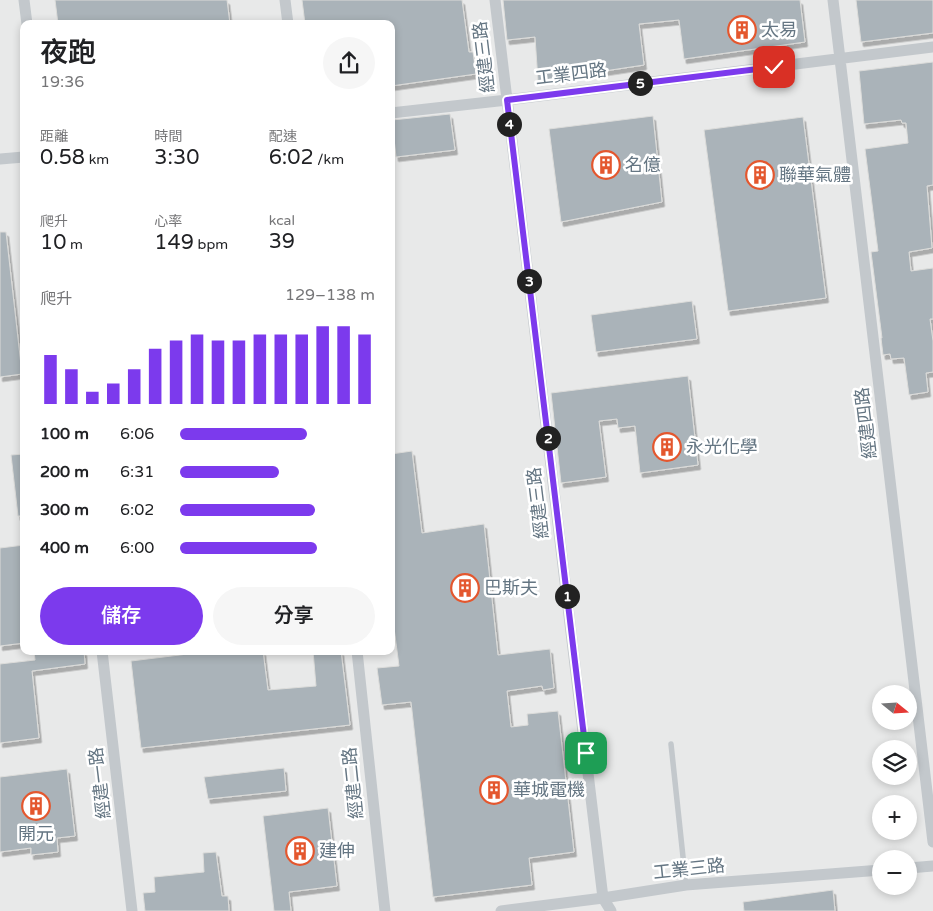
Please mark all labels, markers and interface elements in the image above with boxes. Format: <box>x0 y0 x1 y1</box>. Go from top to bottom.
building icon: 太易 <box>727 15 757 45</box>
place label: 太易 <box>761 19 797 41</box>
street label: 經建三路 <box>469 20 499 94</box>
text: 夜跑 <box>40 36 96 70</box>
button: share <box>323 37 375 89</box>
pin <box>753 46 795 88</box>
icon: check <box>760 53 788 81</box>
street label: 工業四路 <box>534 59 608 89</box>
pin: 5 <box>628 70 652 96</box>
text: 19:36 <box>40 72 84 92</box>
text: 5 <box>636 75 645 92</box>
pin: 4 <box>496 112 522 136</box>
text: 4 <box>505 116 514 133</box>
text: 距離 <box>40 128 68 145</box>
text: 時間 <box>154 128 182 145</box>
text: 配速 <box>269 128 297 145</box>
text: 0.58 <box>40 145 85 170</box>
text: 3:30 <box>154 145 199 170</box>
text: 6:02 <box>269 145 314 170</box>
building icon: 名億 <box>591 150 621 180</box>
text: km <box>85 151 109 168</box>
text: /km <box>314 151 344 168</box>
place label: 名億 <box>625 154 661 176</box>
building icon: 聯華氣體 <box>745 160 775 190</box>
place label: 聯華氣體 <box>779 164 851 186</box>
text: kcal <box>269 212 295 229</box>
text: 爬升 <box>40 213 68 230</box>
text: 心率 <box>154 213 182 230</box>
text: 39 <box>269 229 295 254</box>
text: 10 <box>40 230 66 255</box>
text: 149 <box>154 230 194 255</box>
text: m <box>66 236 83 253</box>
text: bpm <box>194 236 228 253</box>
pin: 3 <box>516 268 542 294</box>
text: 3 <box>525 273 534 290</box>
text: 129–138 m <box>285 285 375 305</box>
text: 爬升 <box>40 289 72 309</box>
street label: 經建四路 <box>851 386 881 460</box>
text: 100 m <box>40 424 89 444</box>
text: 6:06 <box>120 424 154 444</box>
pin: 2 <box>536 426 560 450</box>
text: 2 <box>544 430 553 447</box>
building icon: 永光化學 <box>652 432 682 462</box>
place label: 永光化學 <box>686 436 758 458</box>
text: 200 m <box>40 462 89 482</box>
text: 6:31 <box>120 462 154 482</box>
street label: 經建三路 <box>523 466 553 540</box>
text: 300 m <box>40 500 89 520</box>
text: 6:02 <box>120 500 154 520</box>
text: 400 m <box>40 538 89 558</box>
text: 6:00 <box>120 538 154 558</box>
building icon: 巴斯夫 <box>450 573 480 603</box>
place label: 巴斯夫 <box>484 577 538 599</box>
pin: 1 <box>554 584 580 608</box>
button: 儲存 <box>40 587 203 645</box>
button: 分享 <box>213 587 375 645</box>
text: 1 <box>563 588 572 605</box>
north arrow <box>872 685 918 730</box>
map controls <box>872 685 917 895</box>
pin <box>565 732 607 774</box>
icon: arrive <box>572 739 600 767</box>
button: layers <box>872 740 917 785</box>
street label: 經建一路 <box>85 746 115 820</box>
street label: 經建二路 <box>338 746 368 820</box>
building icon: 華城電機 <box>479 775 509 805</box>
place label: 華城電機 <box>513 779 585 801</box>
building icon: 開元 <box>21 791 51 821</box>
button: + <box>872 795 917 840</box>
place label: 開元 <box>18 823 54 845</box>
building icon: 建伸 <box>285 836 315 866</box>
place label: 建伸 <box>319 840 355 862</box>
button: − <box>872 850 917 895</box>
street label: 工業三路 <box>652 854 726 884</box>

